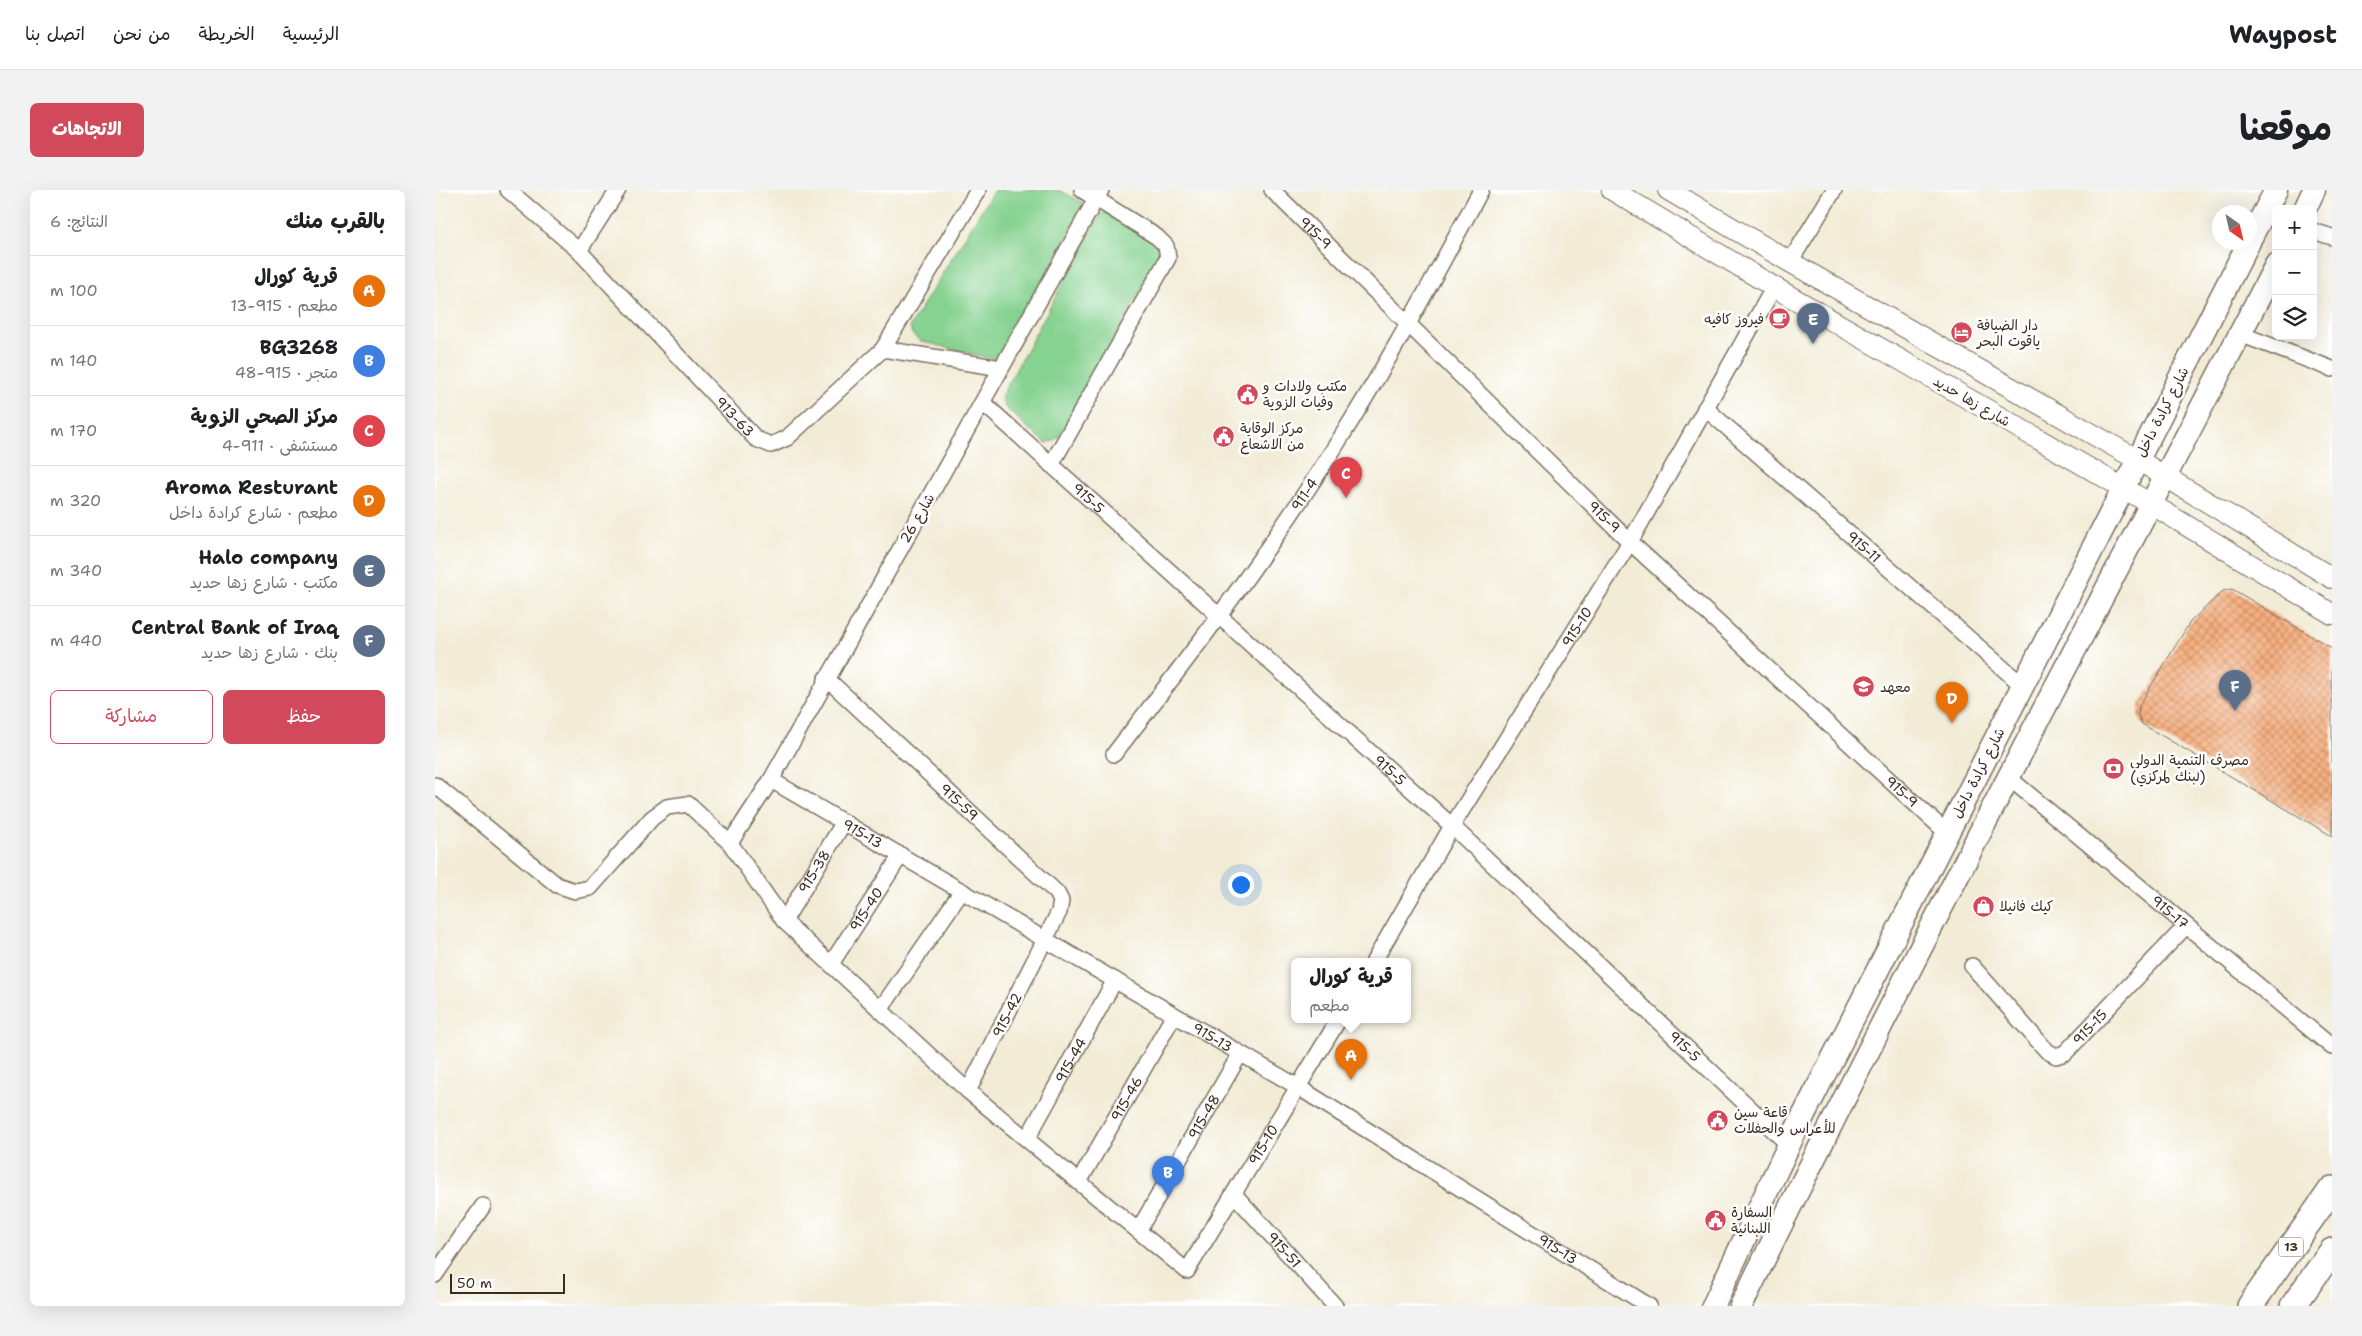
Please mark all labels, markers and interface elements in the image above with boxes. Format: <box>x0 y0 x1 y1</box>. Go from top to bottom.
text: Waypost <box>2229 19 2337 51</box>
text: اتصل بنا <box>25 22 85 46</box>
text: من نحن <box>113 22 171 46</box>
text: الخريطة <box>199 22 255 46</box>
text: الرئيسية <box>283 22 339 46</box>
button: الاتجاهات <box>30 103 144 157</box>
text: موقعنا <box>2239 104 2332 151</box>
north arrow <box>2212 205 2257 250</box>
map controls <box>2272 205 2317 340</box>
button: + <box>2272 205 2317 250</box>
text: بالقرب منك <box>286 207 385 235</box>
text: النتائج: 6 <box>50 211 108 232</box>
street label: 915-9 <box>1295 213 1336 253</box>
button: − <box>2272 250 2317 295</box>
text: قرية كورال <box>254 264 338 289</box>
text: 100 m <box>50 280 98 301</box>
text: A <box>363 280 375 301</box>
text: مطعم · 915-13 <box>230 295 338 316</box>
button: layers <box>2272 295 2317 340</box>
pin: E <box>1797 303 1829 344</box>
cafe icon: فيروز كافيه <box>1768 307 1792 331</box>
place label: فيروز كافيه <box>1704 310 1764 328</box>
place label: دار الضيافة ياقوت البحر <box>1976 316 2040 350</box>
hotel icon: دار الضيافة ياقوت البحر <box>1949 321 1973 345</box>
text: BG3268 <box>260 335 338 360</box>
text: 140 m <box>50 350 98 371</box>
text: B <box>364 350 374 371</box>
text: متجر · 915-48 <box>235 362 338 383</box>
street label: شارع كرادة داخل <box>2132 364 2193 461</box>
street label: شارع زها حديد <box>1930 372 2014 431</box>
place label: مكتب ولادات و وفيات الزوية <box>1262 377 1347 411</box>
public building icon: مكتب ولادات و وفيات الزوية <box>1235 382 1259 406</box>
street label: 913-63 <box>712 393 758 440</box>
text: مركز الصحي الزوية <box>191 404 338 429</box>
place label: مركز الوقاية من الاشعاع <box>1240 419 1304 455</box>
text: 170 m <box>50 420 97 441</box>
text: C <box>364 420 374 441</box>
public building icon: مركز الوقاية من الاشعاع <box>1212 424 1236 448</box>
text: مستشفى · 911-4 <box>222 435 338 456</box>
pin: C <box>1330 457 1362 498</box>
street label: 911-4 <box>1287 474 1322 514</box>
text: Aroma Resturant <box>165 475 338 500</box>
street label: 915-5 <box>1069 479 1108 517</box>
text: 320 m <box>50 490 101 511</box>
text: D <box>363 490 375 511</box>
street label: شارع 26 <box>896 490 939 546</box>
street label: 915-9 <box>1584 497 1624 537</box>
text: مطعم · شارع كرادة داخل <box>169 502 338 523</box>
street label: 915-11 <box>1843 527 1885 567</box>
text: Halo company <box>198 545 338 570</box>
text: 340 m <box>50 560 102 581</box>
text: E <box>364 560 374 581</box>
text: مكتب · شارع زها حديد <box>189 572 338 593</box>
street label: 915-10 <box>1558 604 1596 650</box>
text: Central Bank of Iraq <box>131 615 338 640</box>
text: 440 m <box>50 630 102 651</box>
text: F <box>364 630 374 651</box>
text: بنك · شارع زها حديد <box>201 642 338 663</box>
pin: F <box>2219 670 2251 711</box>
school or university icon: معهد <box>1852 675 1876 699</box>
place label: معهد <box>1880 678 1911 696</box>
pin: D <box>1936 682 1968 723</box>
button: مشاركة <box>50 690 213 744</box>
button: حفظ <box>223 690 385 744</box>
street label: شارع كرادة داخل <box>1948 725 2009 822</box>
street label: 915-5 <box>1370 751 1410 789</box>
place label: مصرف التنمية الدولي (لبنك لمركزي) <box>2130 751 2249 787</box>
bank icon: مصرف التنمية الدولي (لبنك لمركزي) <box>2102 756 2126 780</box>
street label: 915-9 <box>1882 772 1922 811</box>
street label: 915-59 <box>936 780 982 824</box>
street label: 915-13 <box>839 815 886 852</box>
street label: 915-38 <box>794 847 834 896</box>
your location <box>1228 872 1254 898</box>
street label: 915-40 <box>845 884 887 935</box>
street label: 915-17 <box>2148 891 2192 933</box>
shop icon: كيك فانيلا <box>1971 894 1995 918</box>
place label: كيك فانيلا <box>1999 897 2053 915</box>
popup <box>1291 958 1411 1023</box>
text: قرية كورال <box>1309 964 1393 989</box>
street label: 915-42 <box>988 990 1026 1040</box>
text: مطعم <box>1309 995 1350 1016</box>
street label: 915-15 <box>2069 1005 2111 1049</box>
street label: 915-13 <box>1189 1019 1236 1056</box>
street label: 915-5 <box>1665 1027 1704 1066</box>
street label: 915-44 <box>1051 1035 1090 1086</box>
pin: A <box>1335 1039 1367 1080</box>
street label: 915-46 <box>1107 1073 1146 1124</box>
street label: 915-48 <box>1184 1091 1224 1142</box>
place label: قاعة سين للأعراس والحفلات <box>1734 1103 1836 1137</box>
public building icon: قاعة سين للأعراس والحفلات <box>1706 1108 1730 1132</box>
street label: 915-10 <box>1244 1121 1282 1168</box>
pin: B <box>1152 1156 1184 1197</box>
place label: السفارة اللبنانية <box>1731 1203 1772 1237</box>
public building icon: السفارة اللبنانية <box>1703 1208 1727 1232</box>
street label: 915-51 <box>1263 1228 1305 1271</box>
street label: 915-13 <box>1535 1230 1581 1268</box>
road number: 13 <box>2279 1238 2303 1256</box>
scale bar <box>450 1271 565 1294</box>
text: 50 m <box>457 1274 492 1292</box>

